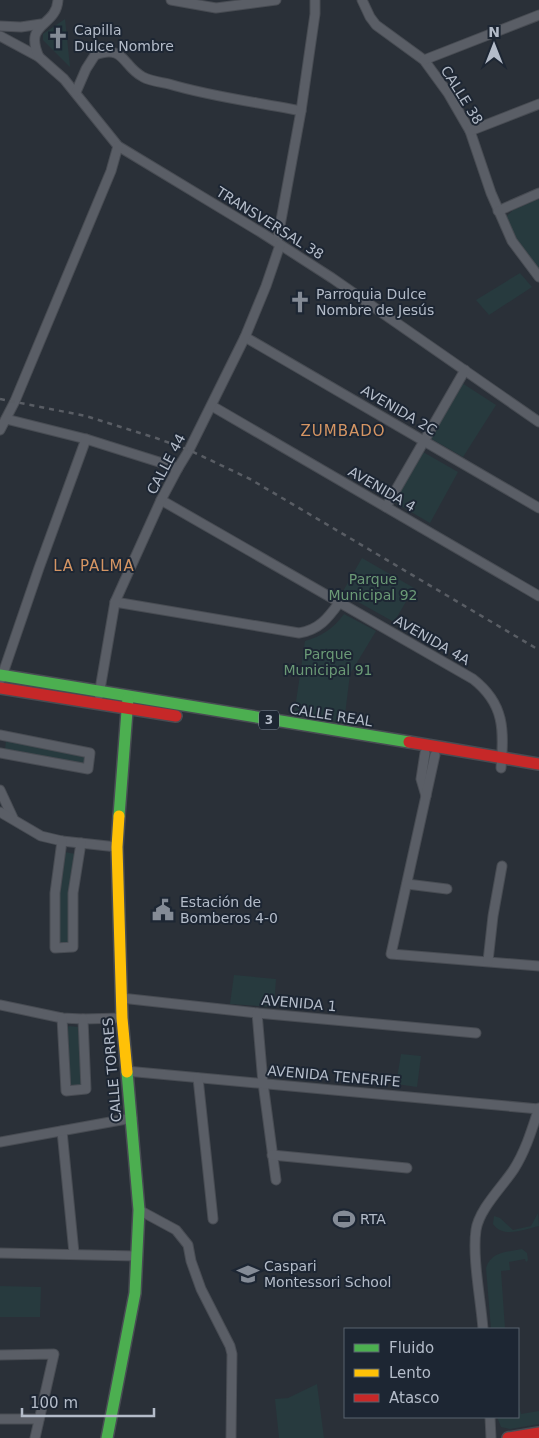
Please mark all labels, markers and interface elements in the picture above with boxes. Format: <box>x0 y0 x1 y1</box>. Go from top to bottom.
north arrow <box>469 20 519 70</box>
place label: Capilla Dulce Nombre <box>74 22 174 54</box>
text: N <box>488 24 500 40</box>
church icon: Capilla Dulce Nombre <box>45 25 71 51</box>
street label: CALLE 38 <box>438 63 486 127</box>
street label: TRANSVERSAL 38 <box>213 183 327 263</box>
place label: Parroquia Dulce Nombre de Jesús <box>316 286 434 318</box>
church icon: Parroquia Dulce Nombre de Jesús <box>287 289 313 315</box>
street label: AVENIDA 2C <box>358 382 440 438</box>
district label: ZUMBADO <box>300 422 386 440</box>
street label: CALLE 44 <box>143 431 189 497</box>
street label: AVENIDA 4 <box>345 463 419 515</box>
district label: LA PALMA <box>53 557 135 575</box>
park label: Parque Municipal 92 <box>329 571 417 603</box>
street label: AVENIDA 4A <box>391 612 473 668</box>
park label: Parque Municipal 91 <box>284 646 372 678</box>
street label: CALLE REAL <box>288 701 374 730</box>
road number: 3 <box>259 710 279 730</box>
place label: Estación de Bomberos 4-0 <box>180 894 278 926</box>
public building icon: Estación de Bomberos 4-0 <box>150 897 176 923</box>
street label: AVENIDA 1 <box>261 992 337 1014</box>
street label: CALLE TORRES <box>99 1017 125 1123</box>
street label: AVENIDA TENERIFE <box>267 1062 401 1090</box>
sports icon: RTA <box>331 1206 357 1232</box>
place label: RTA <box>360 1211 386 1227</box>
place label: Caspari Montessori School <box>264 1258 391 1290</box>
school or university icon: Caspari Montessori School <box>235 1261 261 1287</box>
legend <box>344 1328 519 1418</box>
text: Fluido <box>389 1339 434 1357</box>
text: Lento <box>389 1364 431 1382</box>
scale bar <box>22 1386 155 1418</box>
text: Atasco <box>389 1389 439 1407</box>
text: 100 m <box>30 1394 78 1412</box>

